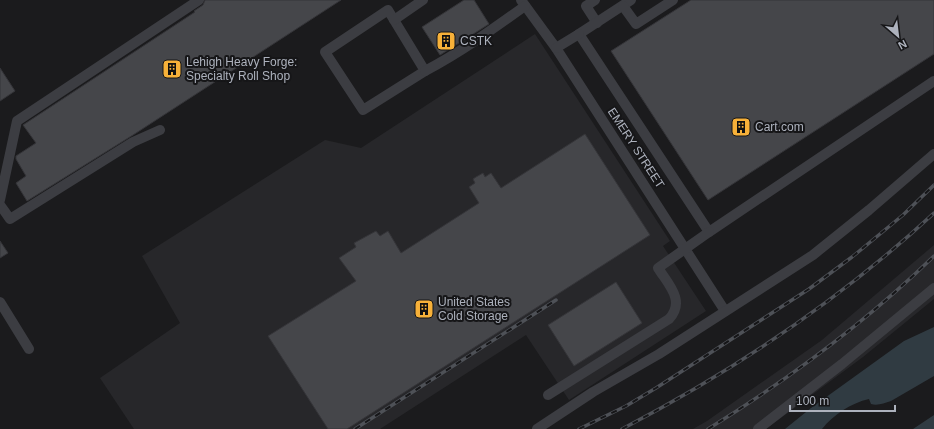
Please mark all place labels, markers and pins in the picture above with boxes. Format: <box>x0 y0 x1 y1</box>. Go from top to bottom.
building icon: CSTK <box>435 30 457 52</box>
place label: CSTK <box>460 34 492 48</box>
place label: Lehigh Heavy Forge: Specialty Roll Shop <box>186 55 297 83</box>
building icon: Lehigh Heavy Forge: Specialty Roll Shop <box>161 58 183 80</box>
building icon: Cart.com <box>730 116 752 138</box>
place label: Cart.com <box>755 120 804 134</box>
place label: United States Cold Storage <box>438 295 510 323</box>
building icon: United States Cold Storage <box>413 298 435 320</box>

